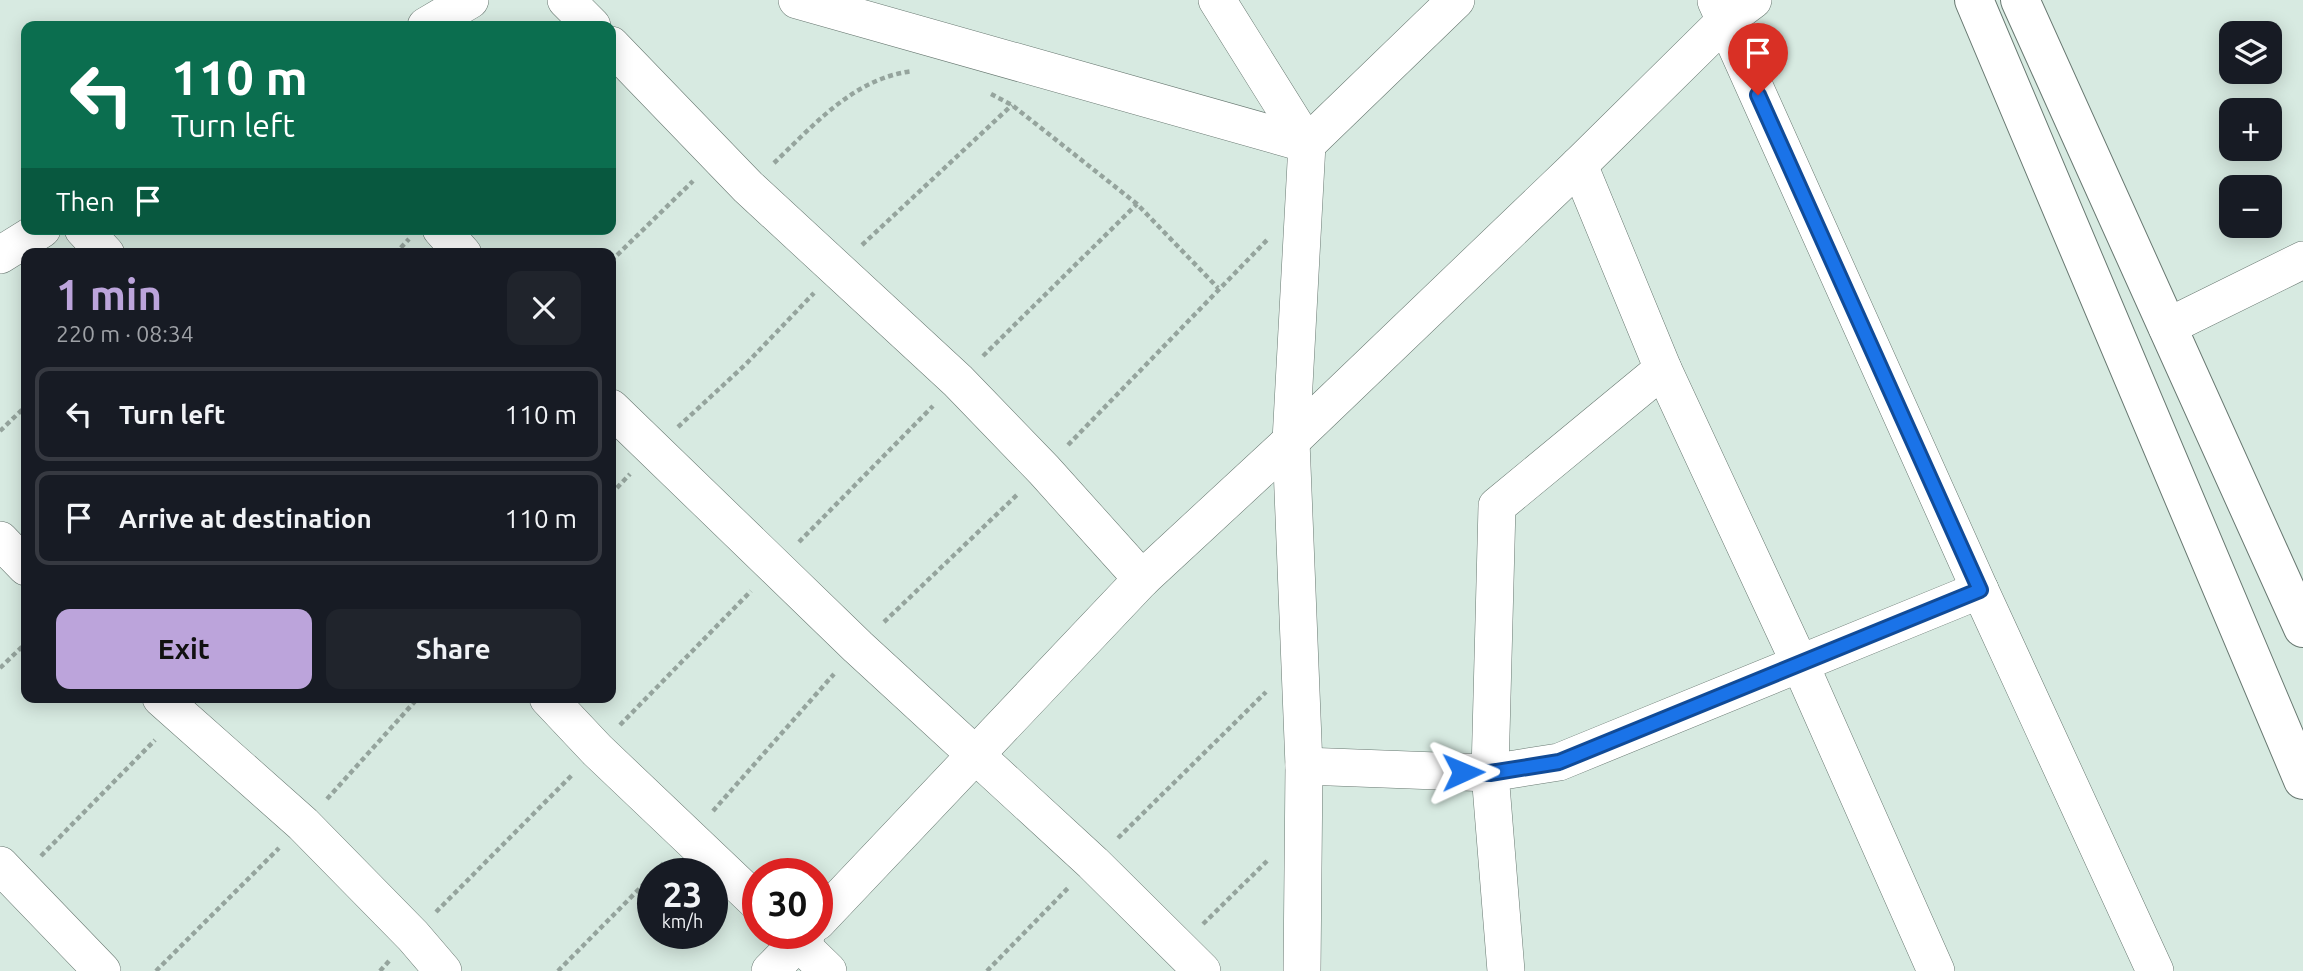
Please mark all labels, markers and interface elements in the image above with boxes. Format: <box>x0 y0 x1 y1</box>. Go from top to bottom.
map controls <box>2219 21 2282 238</box>
button: layers <box>2219 21 2282 84</box>
pin <box>1728 23 1788 95</box>
icon: arrive <box>1739 34 1777 72</box>
icon: left <box>56 49 147 140</box>
text: 110 m <box>171 49 308 104</box>
button: + <box>2219 98 2282 161</box>
text: Turn left <box>171 107 295 143</box>
button: − <box>2219 175 2282 238</box>
icon: arrive <box>129 182 167 220</box>
text: Then <box>56 187 115 216</box>
text: 1 min <box>56 271 162 318</box>
button: close <box>507 271 581 345</box>
text: 220 m · 08:34 <box>56 321 194 346</box>
icon: left <box>60 395 98 433</box>
text: Turn left <box>119 400 225 429</box>
text: 110 m <box>505 400 577 429</box>
icon: arrive <box>60 499 98 537</box>
text: Arrive at destination <box>119 504 372 533</box>
text: 110 m <box>505 504 577 533</box>
button: Exit <box>56 609 312 689</box>
button: Share <box>326 609 581 689</box>
position arrow <box>1426 735 1500 809</box>
speed limit sign: 30 <box>742 858 833 949</box>
text: 23 <box>663 874 702 914</box>
text: km/h <box>662 911 703 931</box>

